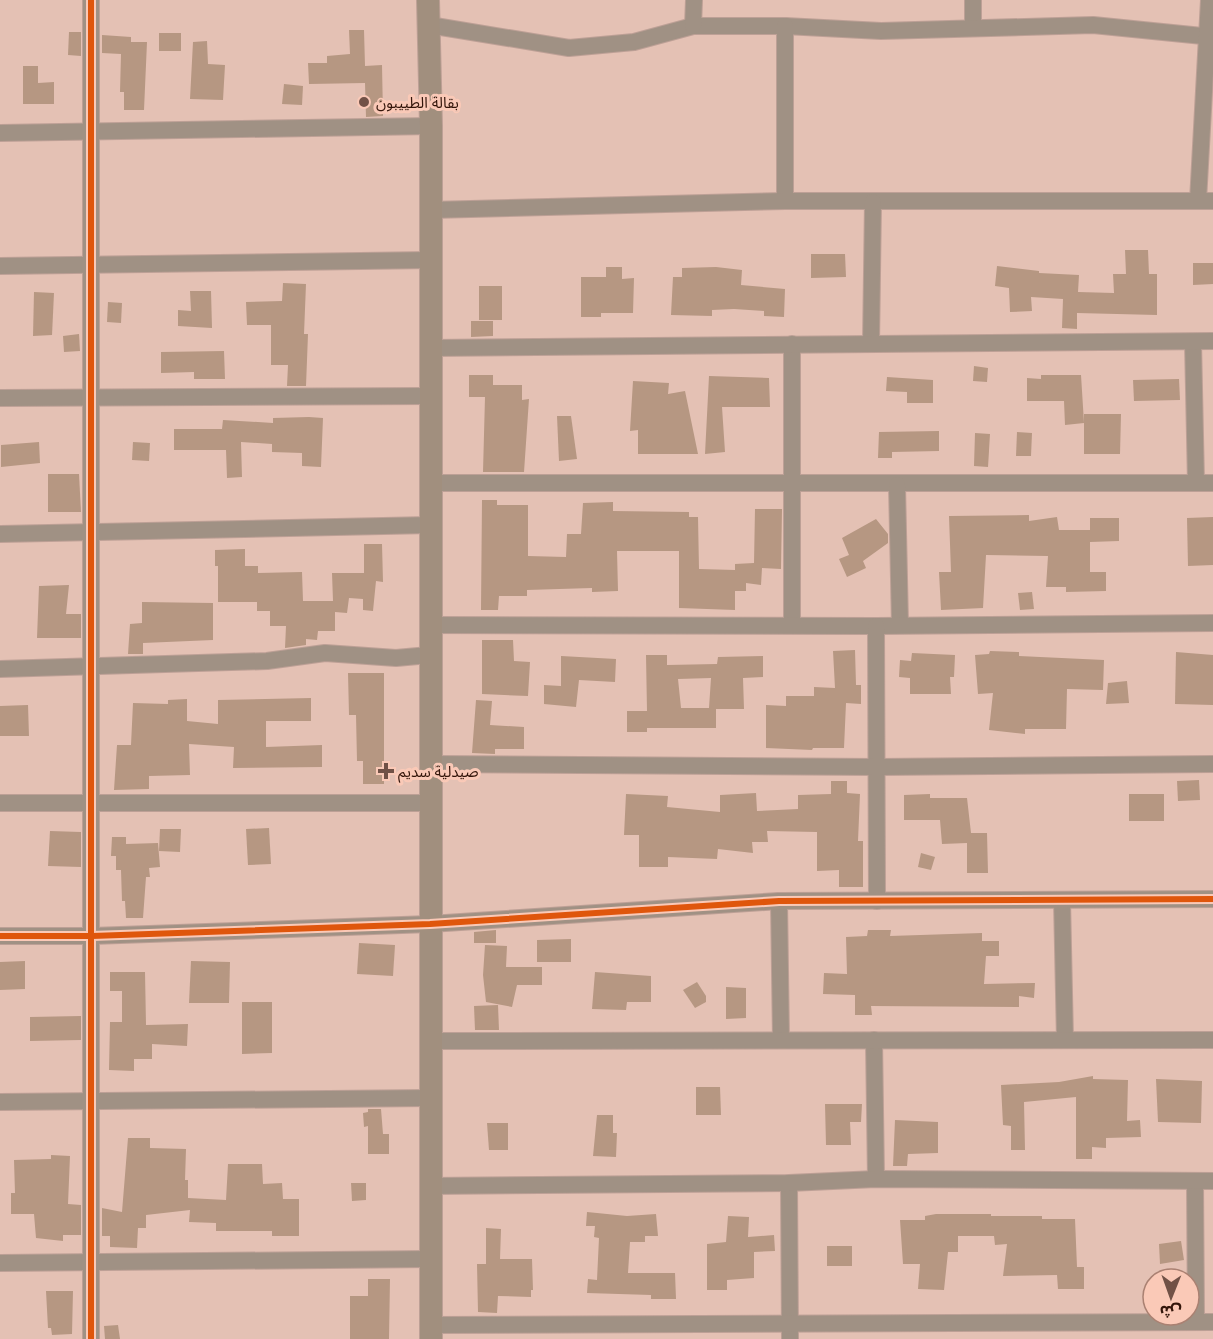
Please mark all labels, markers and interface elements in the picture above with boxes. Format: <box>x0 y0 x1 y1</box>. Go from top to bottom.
place label: بقالة الطييبون <box>376 92 459 112</box>
marker: بقالة الطييبون <box>357 95 371 109</box>
place label: صيدلية سديم <box>398 761 478 783</box>
marker: صيدلية سديم <box>379 764 393 778</box>
north arrow <box>1141 1267 1201 1327</box>
text: ش <box>1160 1301 1182 1323</box>

